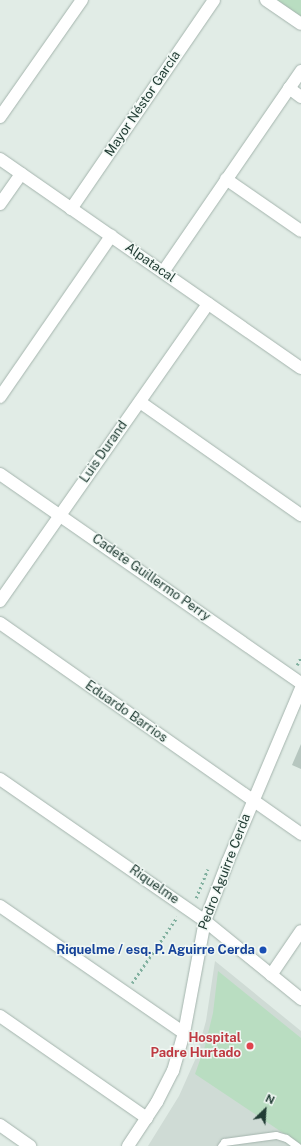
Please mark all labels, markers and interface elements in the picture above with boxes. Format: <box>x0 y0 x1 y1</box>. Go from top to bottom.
street label: Mayor Néstor García <box>102 48 184 160</box>
street label: Alpatacal <box>122 240 178 286</box>
street label: Luis Durand <box>77 418 131 486</box>
street label: Cadete Guillermo Perry <box>89 531 213 625</box>
street label: Eduardo Barrios <box>82 678 170 746</box>
street label: Pedro Aguirre Cerda <box>196 812 254 932</box>
street label: Riquelme <box>126 862 182 908</box>
place label: Riquelme / esq. P. Aguirre Cerda <box>56 942 255 958</box>
marker: Riquelme / esq. P. Aguirre Cerda <box>258 945 268 955</box>
place label: Hospital Padre Hurtado <box>150 1031 241 1062</box>
marker: Hospital Padre Hurtado <box>244 1040 256 1052</box>
north arrow <box>245 1090 285 1130</box>
text: N <box>264 1092 277 1106</box>

